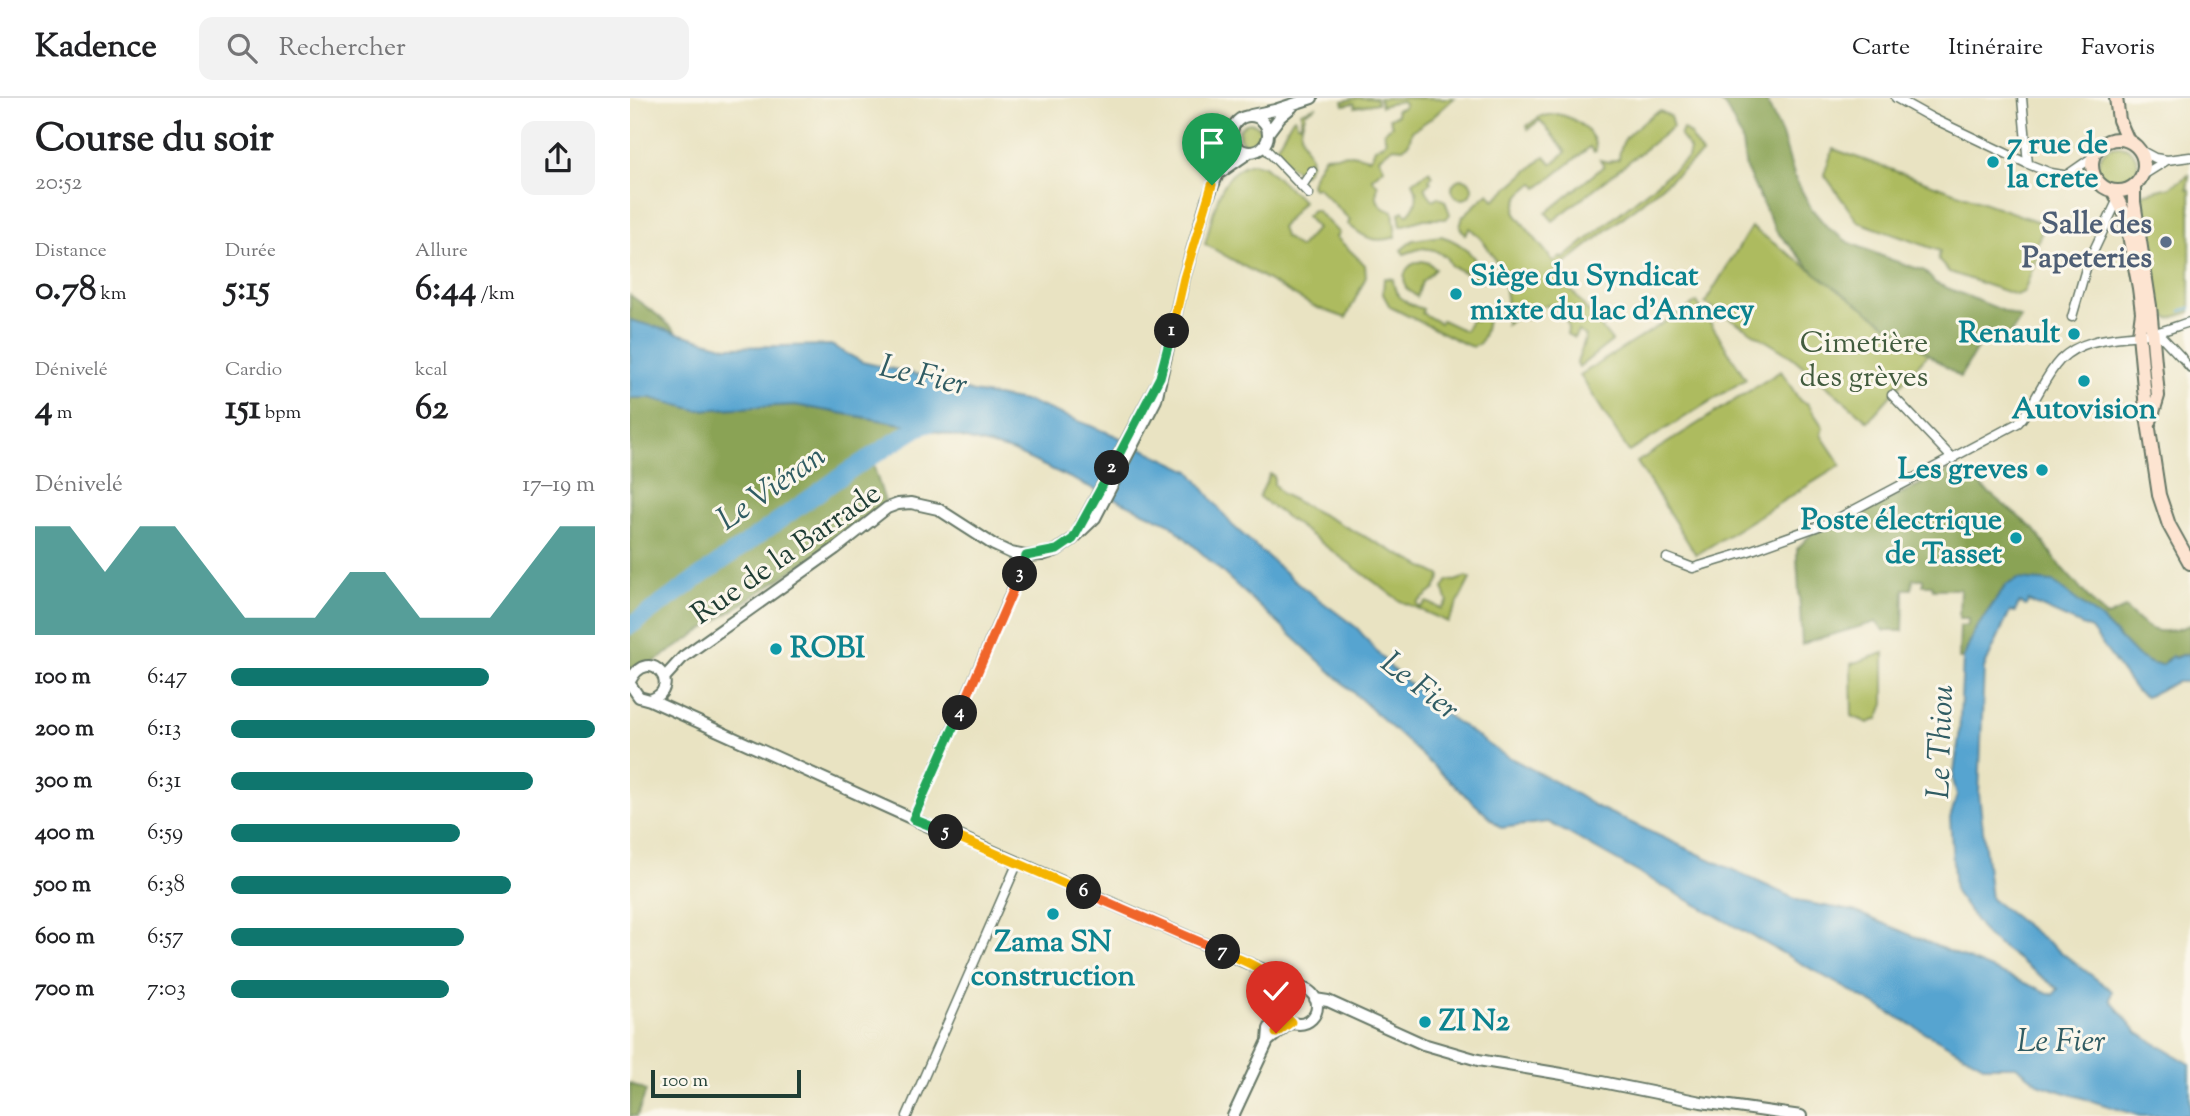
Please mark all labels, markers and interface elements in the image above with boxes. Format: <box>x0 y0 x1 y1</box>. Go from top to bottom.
search box <box>199 17 689 80</box>
text: Kadence <box>35 24 157 72</box>
icon: search <box>223 29 261 67</box>
text: Rechercher <box>279 30 406 67</box>
text: Carte <box>1852 31 1910 65</box>
text: Itinéraire <box>1948 31 2043 65</box>
text: Favoris <box>2081 31 2155 65</box>
pin <box>1182 113 1242 185</box>
text: Course du soir <box>35 114 274 168</box>
button: share <box>521 121 595 195</box>
icon: arrive <box>1193 124 1231 162</box>
place label: 7 rue de la crete <box>2007 124 2108 201</box>
marker: 7 rue de la crete <box>1985 154 2001 170</box>
text: 20:52 <box>35 167 82 200</box>
place label: Salle des Papeteries <box>2022 204 2152 281</box>
marker: Salle des Papeteries <box>2158 234 2174 250</box>
text: Distance <box>35 238 107 265</box>
text: Durée <box>225 238 276 265</box>
text: Allure <box>415 238 468 265</box>
place label: Siège du Syndicat mixte du lac d'Annecy <box>1470 256 1755 333</box>
text: 0.78 <box>35 265 96 316</box>
text: 5:15 <box>225 265 270 316</box>
text: 6:44 <box>415 265 476 316</box>
text: km <box>96 281 127 308</box>
text: /km <box>476 281 515 308</box>
marker: Siège du Syndicat mixte du lac d'Annecy <box>1448 286 1464 302</box>
place label: Renault <box>1959 313 2061 356</box>
pin: 1 <box>1154 314 1190 348</box>
text: 1 <box>1168 317 1175 344</box>
park label: Cimetière des grèves <box>1800 323 1928 400</box>
marker: Renault <box>2066 326 2082 342</box>
water label: Le Fier <box>874 345 972 409</box>
text: Dénivelé <box>35 357 108 384</box>
text: Cardio <box>225 357 282 384</box>
text: kcal <box>415 357 448 384</box>
marker: Autovision <box>2076 373 2092 389</box>
text: 4 <box>35 384 53 435</box>
text: 151 <box>225 384 261 435</box>
text: 62 <box>415 384 448 435</box>
place label: Autovision <box>2012 389 2157 432</box>
text: m <box>53 400 72 427</box>
text: bpm <box>261 400 301 427</box>
water label: Le Viéran <box>708 435 836 543</box>
place label: Les greves <box>1898 449 2028 492</box>
pin: 2 <box>1094 450 1130 486</box>
text: 2 <box>1107 454 1116 481</box>
marker: Les greves <box>2034 462 2050 478</box>
text: Dénivelé <box>35 469 123 502</box>
text: 17–19 m <box>522 469 595 502</box>
street label: Rue de la Barrade <box>683 473 891 637</box>
place label: Poste électrique de Tasset <box>1801 500 2003 577</box>
marker: Poste électrique de Tasset <box>2008 530 2024 546</box>
pin: 3 <box>1002 556 1038 592</box>
text: 3 <box>1016 560 1023 587</box>
place label: ROBI <box>790 628 865 671</box>
marker: ROBI <box>768 641 784 657</box>
water label: Le Fier <box>1370 641 1468 733</box>
text: 100 m <box>35 661 91 694</box>
text: 6:47 <box>147 661 187 694</box>
water label: Le Thiou <box>1917 684 1967 800</box>
pin: 4 <box>942 696 978 730</box>
text: 4 <box>955 699 964 726</box>
text: 200 m <box>35 713 94 746</box>
text: 6:13 <box>147 713 181 746</box>
text: 300 m <box>35 765 92 798</box>
text: 6:31 <box>147 765 181 798</box>
pin: 5 <box>928 814 964 850</box>
text: 400 m <box>35 817 95 850</box>
text: 6:59 <box>147 817 183 850</box>
text: 5 <box>942 818 949 845</box>
text: 500 m <box>35 869 91 902</box>
text: 6:38 <box>147 869 185 902</box>
pin: 6 <box>1066 874 1102 910</box>
text: 6 <box>1079 878 1088 905</box>
marker: Zama SN construction <box>1045 906 1061 922</box>
text: 600 m <box>35 921 95 954</box>
text: 6:57 <box>147 921 184 954</box>
place label: Zama SN construction <box>971 922 1135 999</box>
pin: 7 <box>1206 934 1240 970</box>
text: 7 <box>1218 938 1227 965</box>
pin <box>1246 961 1306 1033</box>
icon: check <box>1257 972 1295 1010</box>
text: 700 m <box>35 973 94 1006</box>
text: 7:03 <box>147 973 186 1006</box>
place label: ZI N2 <box>1439 1001 1510 1044</box>
marker: ZI N2 <box>1417 1014 1433 1030</box>
water label: Le Fier <box>2016 1020 2106 1066</box>
scale bar <box>651 1067 802 1099</box>
text: 100 m <box>662 1068 708 1095</box>

